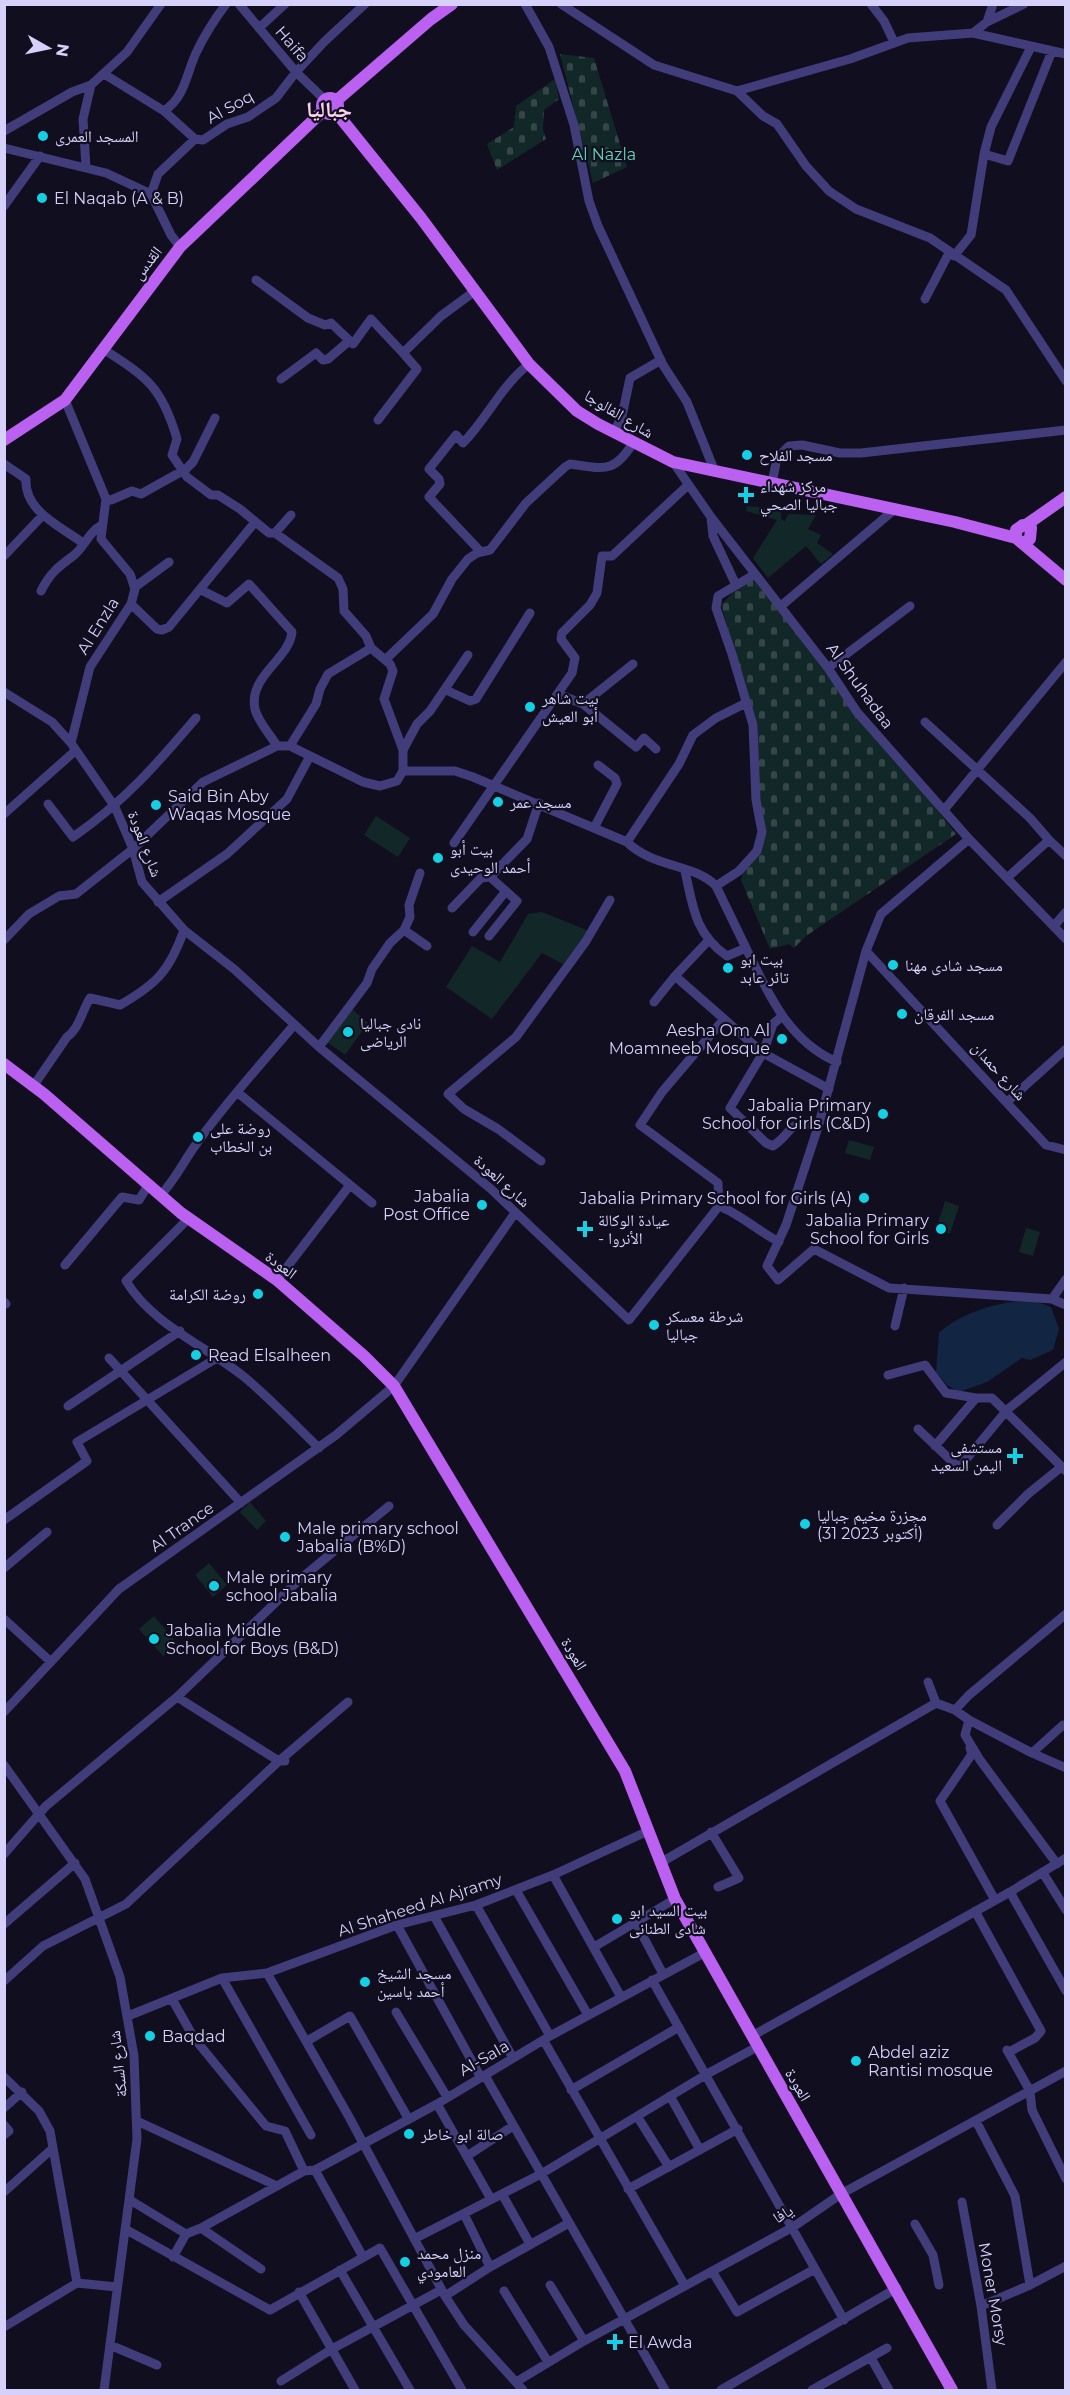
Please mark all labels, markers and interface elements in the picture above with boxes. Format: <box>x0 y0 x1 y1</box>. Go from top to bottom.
north arrow <box>18 18 78 78</box>
street label: Haifa <box>271 22 313 66</box>
text: N <box>52 42 73 58</box>
street label: Al Soq <box>203 86 257 128</box>
district label: جباليا <box>306 96 352 123</box>
place label: المسجد العمرى <box>55 127 139 147</box>
marker: المسجد العمرى <box>36 129 50 143</box>
park label: Al Nazla <box>572 145 636 164</box>
place label: El Naqab (A & B) <box>54 189 184 208</box>
marker: El Naqab (A & B) <box>35 191 49 205</box>
street label: القدس <box>128 242 167 284</box>
street label: شارع الفالوجا <box>581 386 657 443</box>
place label: مسجد الفلاح <box>759 446 833 466</box>
marker: مسجد الفلاح <box>740 448 754 462</box>
place label: مركز شهداء جباليا الصحي <box>760 477 838 517</box>
marker: مركز شهداء جباليا الصحي <box>737 486 755 504</box>
street label: Al Enzla <box>73 594 123 658</box>
street label: Al Shuhadaa <box>823 639 897 733</box>
place label: بيت شاهر أبو العيش <box>541 689 599 727</box>
marker: بيت شاهر أبو العيش <box>523 700 537 714</box>
place label: Said Bin Aby Waqas Mosque <box>168 787 291 824</box>
place label: مسجد عمر <box>509 793 572 812</box>
marker: مسجد عمر <box>491 795 505 809</box>
marker: Said Bin Aby Waqas Mosque <box>149 798 163 812</box>
street label: شارع العودة <box>123 808 166 880</box>
place label: بيت أبو أحمد الوحيدى <box>450 840 530 878</box>
marker: بيت أبو أحمد الوحيدى <box>431 851 445 865</box>
place label: بيت ابو تائر عابد <box>740 950 789 987</box>
place label: مسجد شادى مهنا <box>905 956 1003 976</box>
marker: مسجد شادى مهنا <box>886 958 900 972</box>
marker: بيت ابو تائر عابد <box>721 961 735 975</box>
place label: مسجد الفرقان <box>914 1005 994 1025</box>
marker: مسجد الفرقان <box>895 1007 909 1021</box>
place label: نادى جباليا الرياضى <box>360 1014 421 1052</box>
place label: Aesha Om Al Moamneeb Mosque <box>609 1021 770 1058</box>
marker: نادى جباليا الرياضى <box>341 1025 355 1039</box>
marker: Aesha Om Al Moamneeb Mosque <box>775 1032 789 1046</box>
street label: شارع حمدان <box>967 1038 1030 1105</box>
place label: Jabalia Primary School for Girls (C&D) <box>702 1096 871 1133</box>
marker: Jabalia Primary School for Girls (C&D) <box>876 1107 890 1121</box>
place label: روضة على بن الخطاب <box>210 1119 272 1157</box>
marker: روضة على بن الخطاب <box>191 1130 205 1144</box>
street label: شارع العودة <box>469 1151 534 1212</box>
place label: Jabalia Post Office <box>383 1187 470 1224</box>
place label: Jabalia Primary School for Girls (A) <box>578 1189 852 1208</box>
marker: Jabalia Primary School for Girls (A) <box>857 1191 871 1205</box>
marker: Jabalia Post Office <box>475 1198 489 1212</box>
place label: عيادة الوكالة - الأنروا <box>598 1211 669 1248</box>
place label: Jabalia Primary School for Girls <box>805 1211 929 1248</box>
marker: عيادة الوكالة - الأنروا <box>576 1220 594 1238</box>
marker: Jabalia Primary School for Girls <box>934 1222 948 1236</box>
street label: العودة <box>262 1247 300 1283</box>
place label: روضة الكرامة <box>169 1285 246 1304</box>
marker: روضة الكرامة <box>251 1287 265 1301</box>
place label: شرطة معسكر جباليا <box>665 1307 743 1344</box>
marker: شرطة معسكر جباليا <box>647 1318 661 1332</box>
place label: Read Elsalheen <box>208 1346 331 1365</box>
marker: Read Elsalheen <box>189 1348 203 1362</box>
place label: مستشفى اليمن السعيد <box>931 1438 1002 1476</box>
marker: مستشفى اليمن السعيد <box>1006 1447 1024 1465</box>
street label: Al Trance <box>146 1498 218 1556</box>
place label: مجزرة مخيم جباليا (31 أكتوبر 2023) <box>817 1506 927 1543</box>
marker: مجزرة مخيم جباليا (31 أكتوبر 2023) <box>798 1517 812 1531</box>
place label: Male primary school Jabalia (B%D) <box>296 1519 459 1556</box>
marker: Male primary school Jabalia (B%D) <box>278 1530 292 1544</box>
place label: Male primary school Jabalia <box>226 1568 338 1605</box>
marker: Male primary school Jabalia <box>207 1579 221 1593</box>
place label: Jabalia Middle School for Boys (B&D) <box>165 1621 339 1658</box>
marker: Jabalia Middle School for Boys (B&D) <box>147 1632 161 1646</box>
street label: العودة <box>557 1634 591 1674</box>
street label: Al Shaheed Al Ajramy <box>335 1869 505 1941</box>
place label: بيت السيد ابو شادى الطنانى <box>629 1901 707 1939</box>
marker: بيت السيد ابو شادى الطنانى <box>610 1912 624 1926</box>
place label: مسجد الشيخ أحمد ياسين <box>377 1964 452 2002</box>
marker: مسجد الشيخ أحمد ياسين <box>358 1975 372 1989</box>
place label: Baqdad <box>162 2027 226 2046</box>
marker: Baqdad <box>143 2029 157 2043</box>
street label: شارع السكة <box>105 2030 132 2098</box>
street label: Al-Sala <box>456 2036 512 2080</box>
place label: Abdel aziz Rantisi mosque <box>868 2043 993 2080</box>
marker: Abdel aziz Rantisi mosque <box>849 2054 863 2068</box>
street label: العودة <box>781 2065 815 2105</box>
place label: صالة ابو خاطر <box>420 2125 504 2144</box>
marker: صالة ابو خاطر <box>402 2127 416 2141</box>
street label: يافا <box>769 2201 797 2227</box>
street label: Moner Morsy <box>975 2241 1011 2347</box>
place label: منزل محمد العامودي <box>417 2244 481 2284</box>
marker: منزل محمد العامودي <box>398 2255 412 2269</box>
marker: El Awda <box>606 2333 624 2351</box>
place label: El Awda <box>628 2333 692 2352</box>

